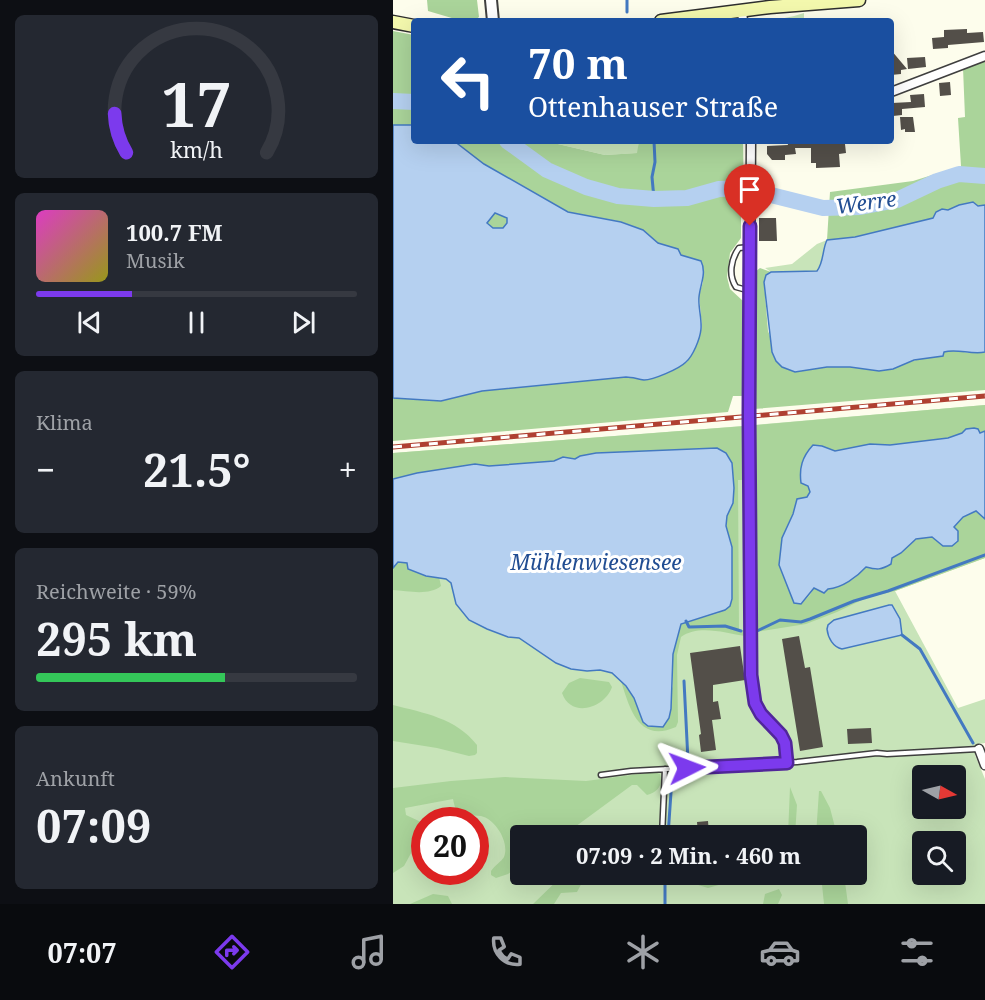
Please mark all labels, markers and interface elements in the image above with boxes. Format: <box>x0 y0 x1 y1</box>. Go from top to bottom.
text: 70 m <box>528 34 628 91</box>
icon: left <box>429 42 507 120</box>
text: 17 <box>161 61 232 146</box>
text: Ottenhauser Straße <box>528 88 778 125</box>
text: km/h <box>170 136 223 165</box>
pin <box>724 164 775 226</box>
icon: arrive <box>733 173 766 206</box>
water label: Werre <box>834 184 898 220</box>
text: 100.7 FM <box>126 217 223 247</box>
text: Musik <box>126 247 185 274</box>
icon: previous <box>73 306 106 339</box>
icon: pause <box>180 306 213 339</box>
icon: next <box>287 306 320 339</box>
text: Klima <box>36 409 93 436</box>
text: 21.5° <box>143 439 251 500</box>
text: − <box>36 447 55 492</box>
text: + <box>339 447 357 492</box>
water label: Mühlenwiesensee <box>509 548 682 576</box>
text: Reichweite · 59% <box>36 578 197 605</box>
text: 295 km <box>36 608 197 669</box>
position arrow <box>655 736 719 800</box>
text: Ankunft <box>36 765 115 792</box>
north arrow <box>912 765 966 819</box>
map controls <box>912 765 966 885</box>
text: 07:09 <box>36 795 151 856</box>
speed limit sign: 20 <box>411 807 489 885</box>
button: search <box>912 831 966 885</box>
text: 07:09 · 2 Min. · 460 m <box>576 840 801 870</box>
icon: directions <box>211 931 253 973</box>
icon: music <box>348 931 390 973</box>
icon: phone <box>485 931 527 973</box>
icon: climate <box>622 931 664 973</box>
icon: car <box>759 931 801 973</box>
icon: filters <box>896 931 938 973</box>
text: 07:07 <box>47 934 117 971</box>

